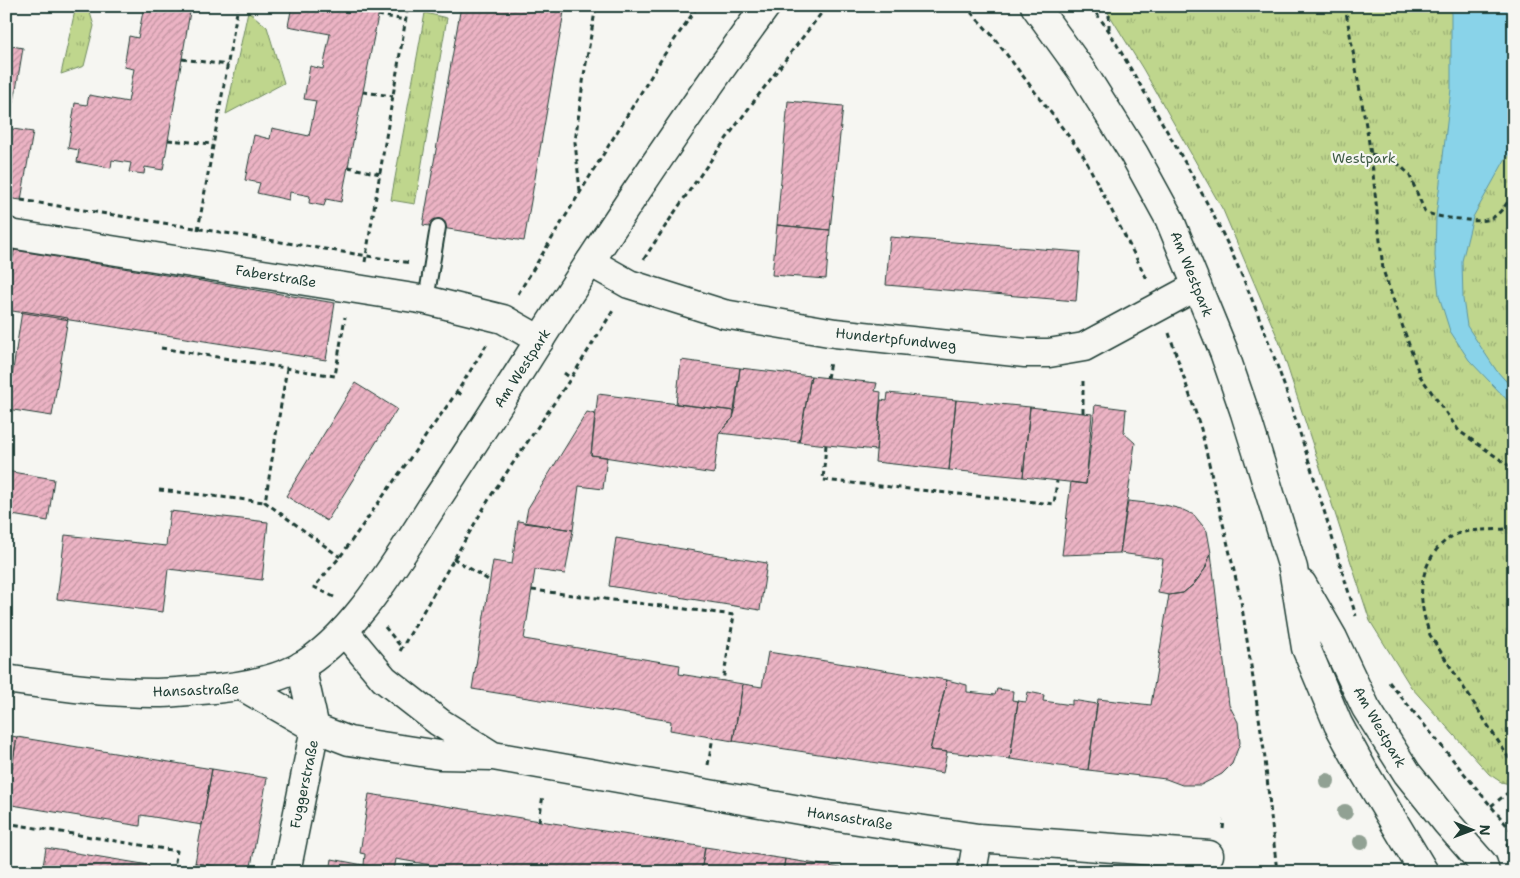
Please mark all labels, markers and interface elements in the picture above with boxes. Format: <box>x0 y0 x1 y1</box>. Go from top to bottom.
park label: Westpark <box>1332 149 1396 167</box>
street label: Am Westpark <box>1167 229 1217 319</box>
street label: Faberstraße <box>234 261 318 291</box>
street label: Hundertpfundweg <box>835 324 957 354</box>
street label: Am Westpark <box>490 325 554 411</box>
street label: Hansastraße <box>152 679 240 701</box>
street label: Am Westpark <box>1350 683 1410 771</box>
street label: Fuggerstraße <box>286 738 322 830</box>
street label: Hansastraße <box>806 802 894 834</box>
north arrow <box>1448 806 1498 856</box>
text: N <box>1476 825 1494 836</box>

